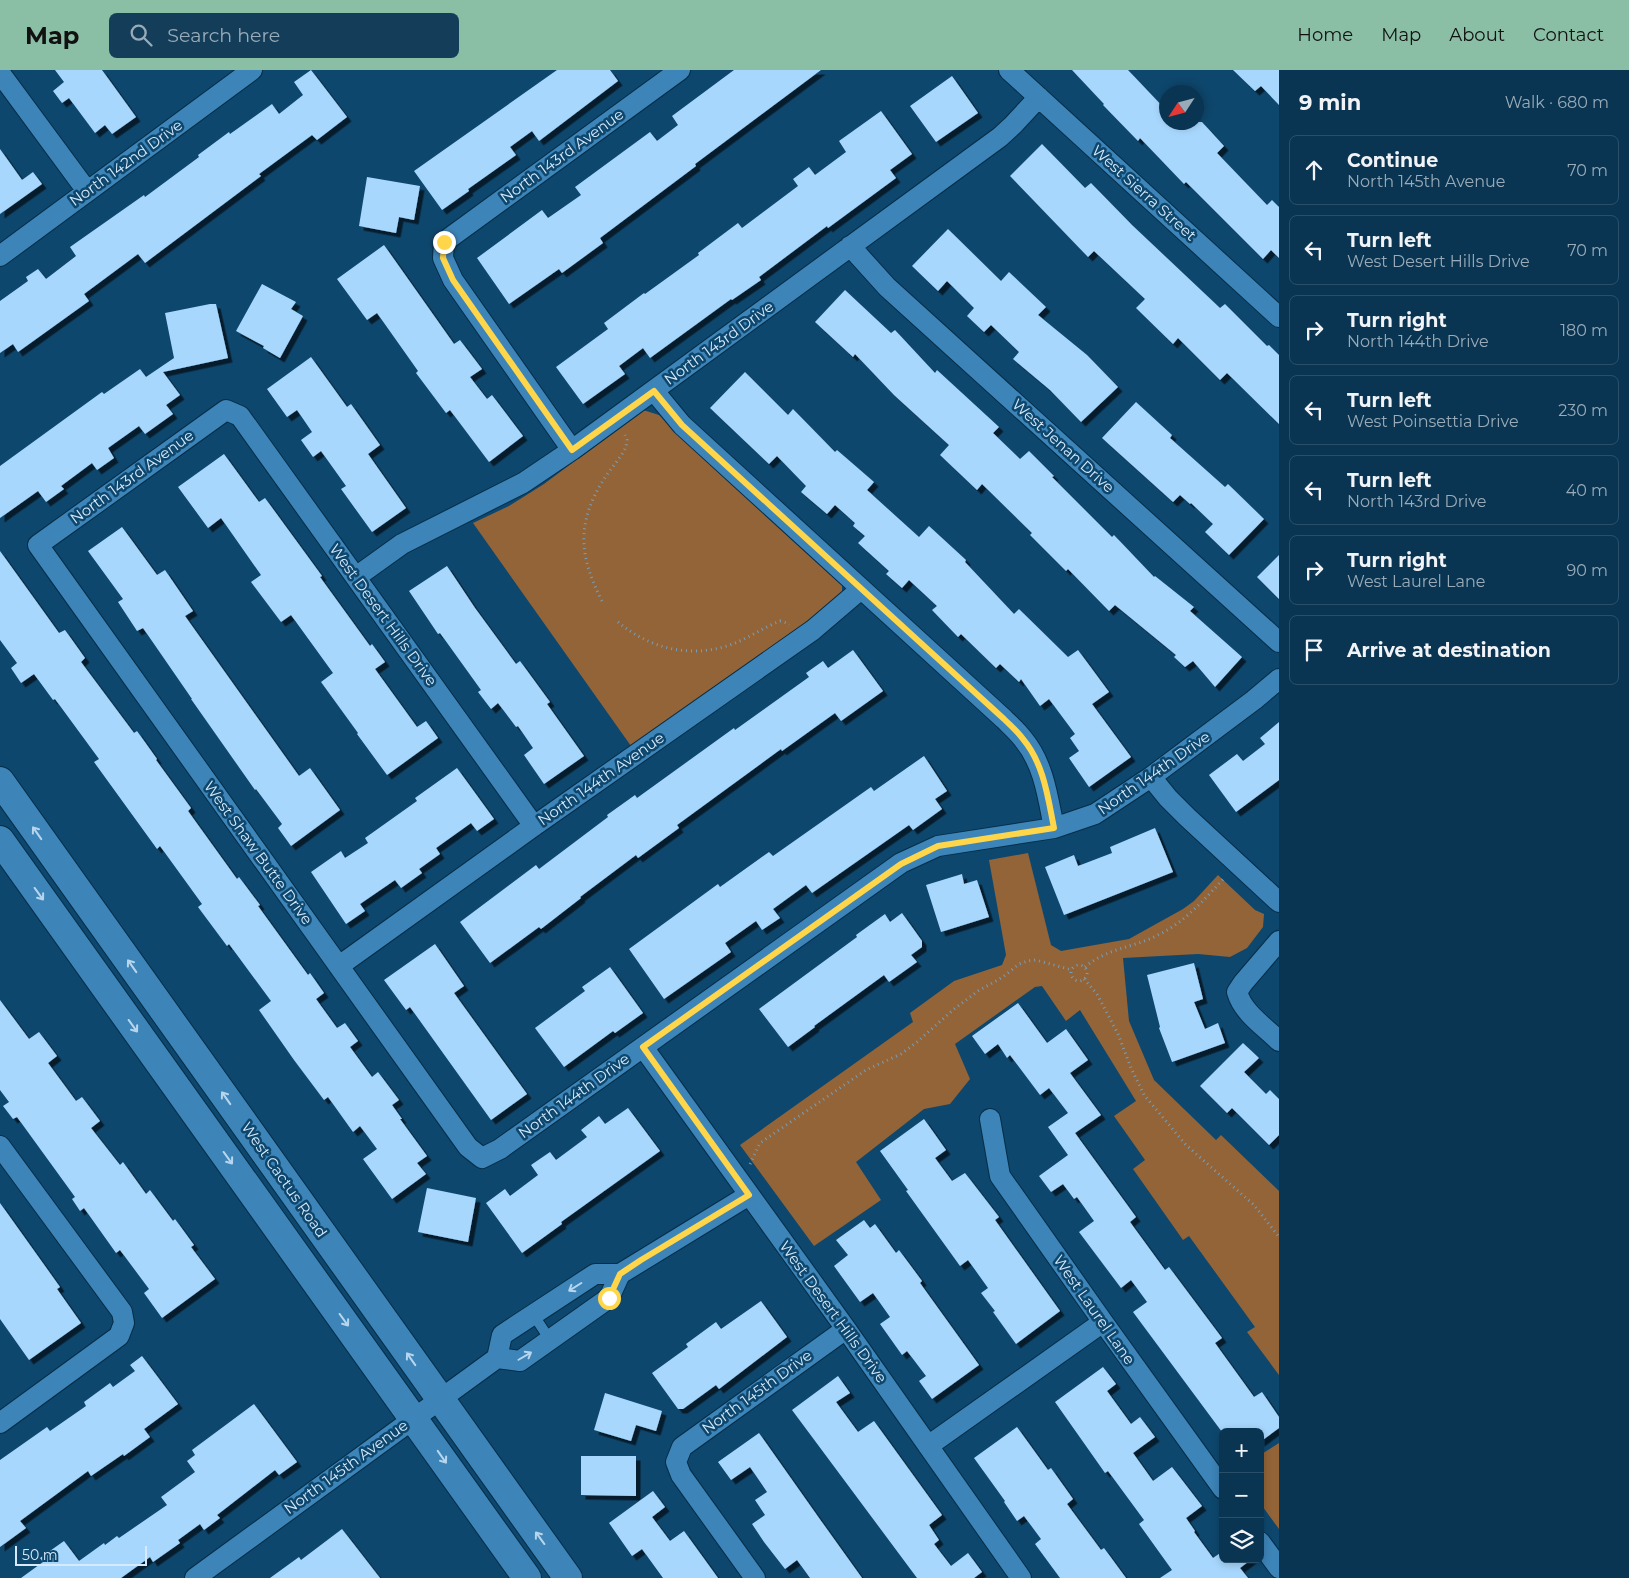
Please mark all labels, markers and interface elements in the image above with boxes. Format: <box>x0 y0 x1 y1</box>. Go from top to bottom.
search box <box>109 13 459 58</box>
text: Map <box>25 21 79 50</box>
icon: search <box>127 21 155 49</box>
text: Search here <box>167 24 280 47</box>
text: Home <box>1297 24 1353 46</box>
text: Map <box>1381 24 1421 46</box>
text: About <box>1449 24 1505 46</box>
text: Contact <box>1533 24 1604 46</box>
north arrow <box>1159 85 1204 130</box>
text: 9 min <box>1299 90 1361 115</box>
text: Walk · 680 m <box>1505 93 1609 112</box>
street label: North 143rd Avenue <box>496 104 627 207</box>
street label: North 142nd Drive <box>65 115 186 210</box>
street label: West Sierra Street <box>1088 141 1200 245</box>
text: Continue <box>1347 149 1438 172</box>
icon: ahead <box>1300 156 1328 184</box>
text: 70 m <box>1567 161 1608 180</box>
text: North 145th Avenue <box>1347 172 1505 191</box>
text: Turn left <box>1347 229 1432 252</box>
route end <box>433 231 456 254</box>
icon: left <box>1300 236 1328 264</box>
text: 70 m <box>1567 241 1608 260</box>
text: West Desert Hills Drive <box>1347 252 1530 271</box>
street label: North 143rd Drive <box>660 296 777 389</box>
text: Turn right <box>1347 309 1447 332</box>
icon: right <box>1300 316 1328 344</box>
text: 180 m <box>1560 321 1608 340</box>
text: North 144th Drive <box>1347 332 1489 351</box>
text: Turn left <box>1347 389 1432 412</box>
street label: West Jenan Drive <box>1008 395 1118 497</box>
icon: left <box>1300 396 1328 424</box>
text: 230 m <box>1558 401 1608 420</box>
text: West Poinsettia Drive <box>1347 412 1519 431</box>
street label: North 143rd Avenue <box>66 425 197 528</box>
text: Turn left <box>1347 469 1432 492</box>
icon: left <box>1300 476 1328 504</box>
text: 40 m <box>1566 481 1608 500</box>
text: North 143rd Drive <box>1347 492 1487 511</box>
street label: West Desert Hills Drive <box>325 540 441 690</box>
text: Turn right <box>1347 549 1447 572</box>
icon: right <box>1300 556 1328 584</box>
text: 90 m <box>1566 561 1608 580</box>
text: West Laurel Lane <box>1347 572 1485 591</box>
icon: arrive <box>1300 636 1328 664</box>
text: Arrive at destination <box>1347 639 1551 662</box>
street label: North 144th Drive <box>1094 727 1214 818</box>
street label: North 144th Avenue <box>534 728 668 829</box>
street label: West Shaw Butte Drive <box>200 777 317 928</box>
one-way arrow <box>32 827 42 841</box>
one-way arrow <box>33 887 44 900</box>
one-way arrow <box>127 959 137 973</box>
one-way arrow <box>128 1019 138 1033</box>
street label: North 144th Drive <box>514 1049 633 1142</box>
one-way arrow <box>221 1091 231 1105</box>
street label: West Cactus Road <box>237 1118 331 1241</box>
one-way arrow <box>223 1151 233 1165</box>
street label: West Desert Hills Drive <box>775 1237 891 1387</box>
street label: West Laurel Lane <box>1049 1251 1139 1368</box>
one-way arrow <box>568 1282 582 1292</box>
route start <box>598 1287 621 1310</box>
one-way arrow <box>339 1313 349 1327</box>
street label: North 145th Drive <box>698 1345 815 1438</box>
one-way arrow <box>518 1351 532 1361</box>
one-way arrow <box>406 1353 417 1366</box>
street label: North 145th Avenue <box>280 1415 411 1518</box>
map controls <box>1219 1428 1264 1563</box>
button: + <box>1219 1428 1264 1473</box>
one-way arrow <box>437 1450 447 1464</box>
button: − <box>1219 1473 1264 1518</box>
button: layers <box>1219 1518 1264 1563</box>
one-way arrow <box>535 1531 545 1545</box>
scale bar <box>15 1543 148 1566</box>
text: 50 m <box>22 1546 58 1564</box>

